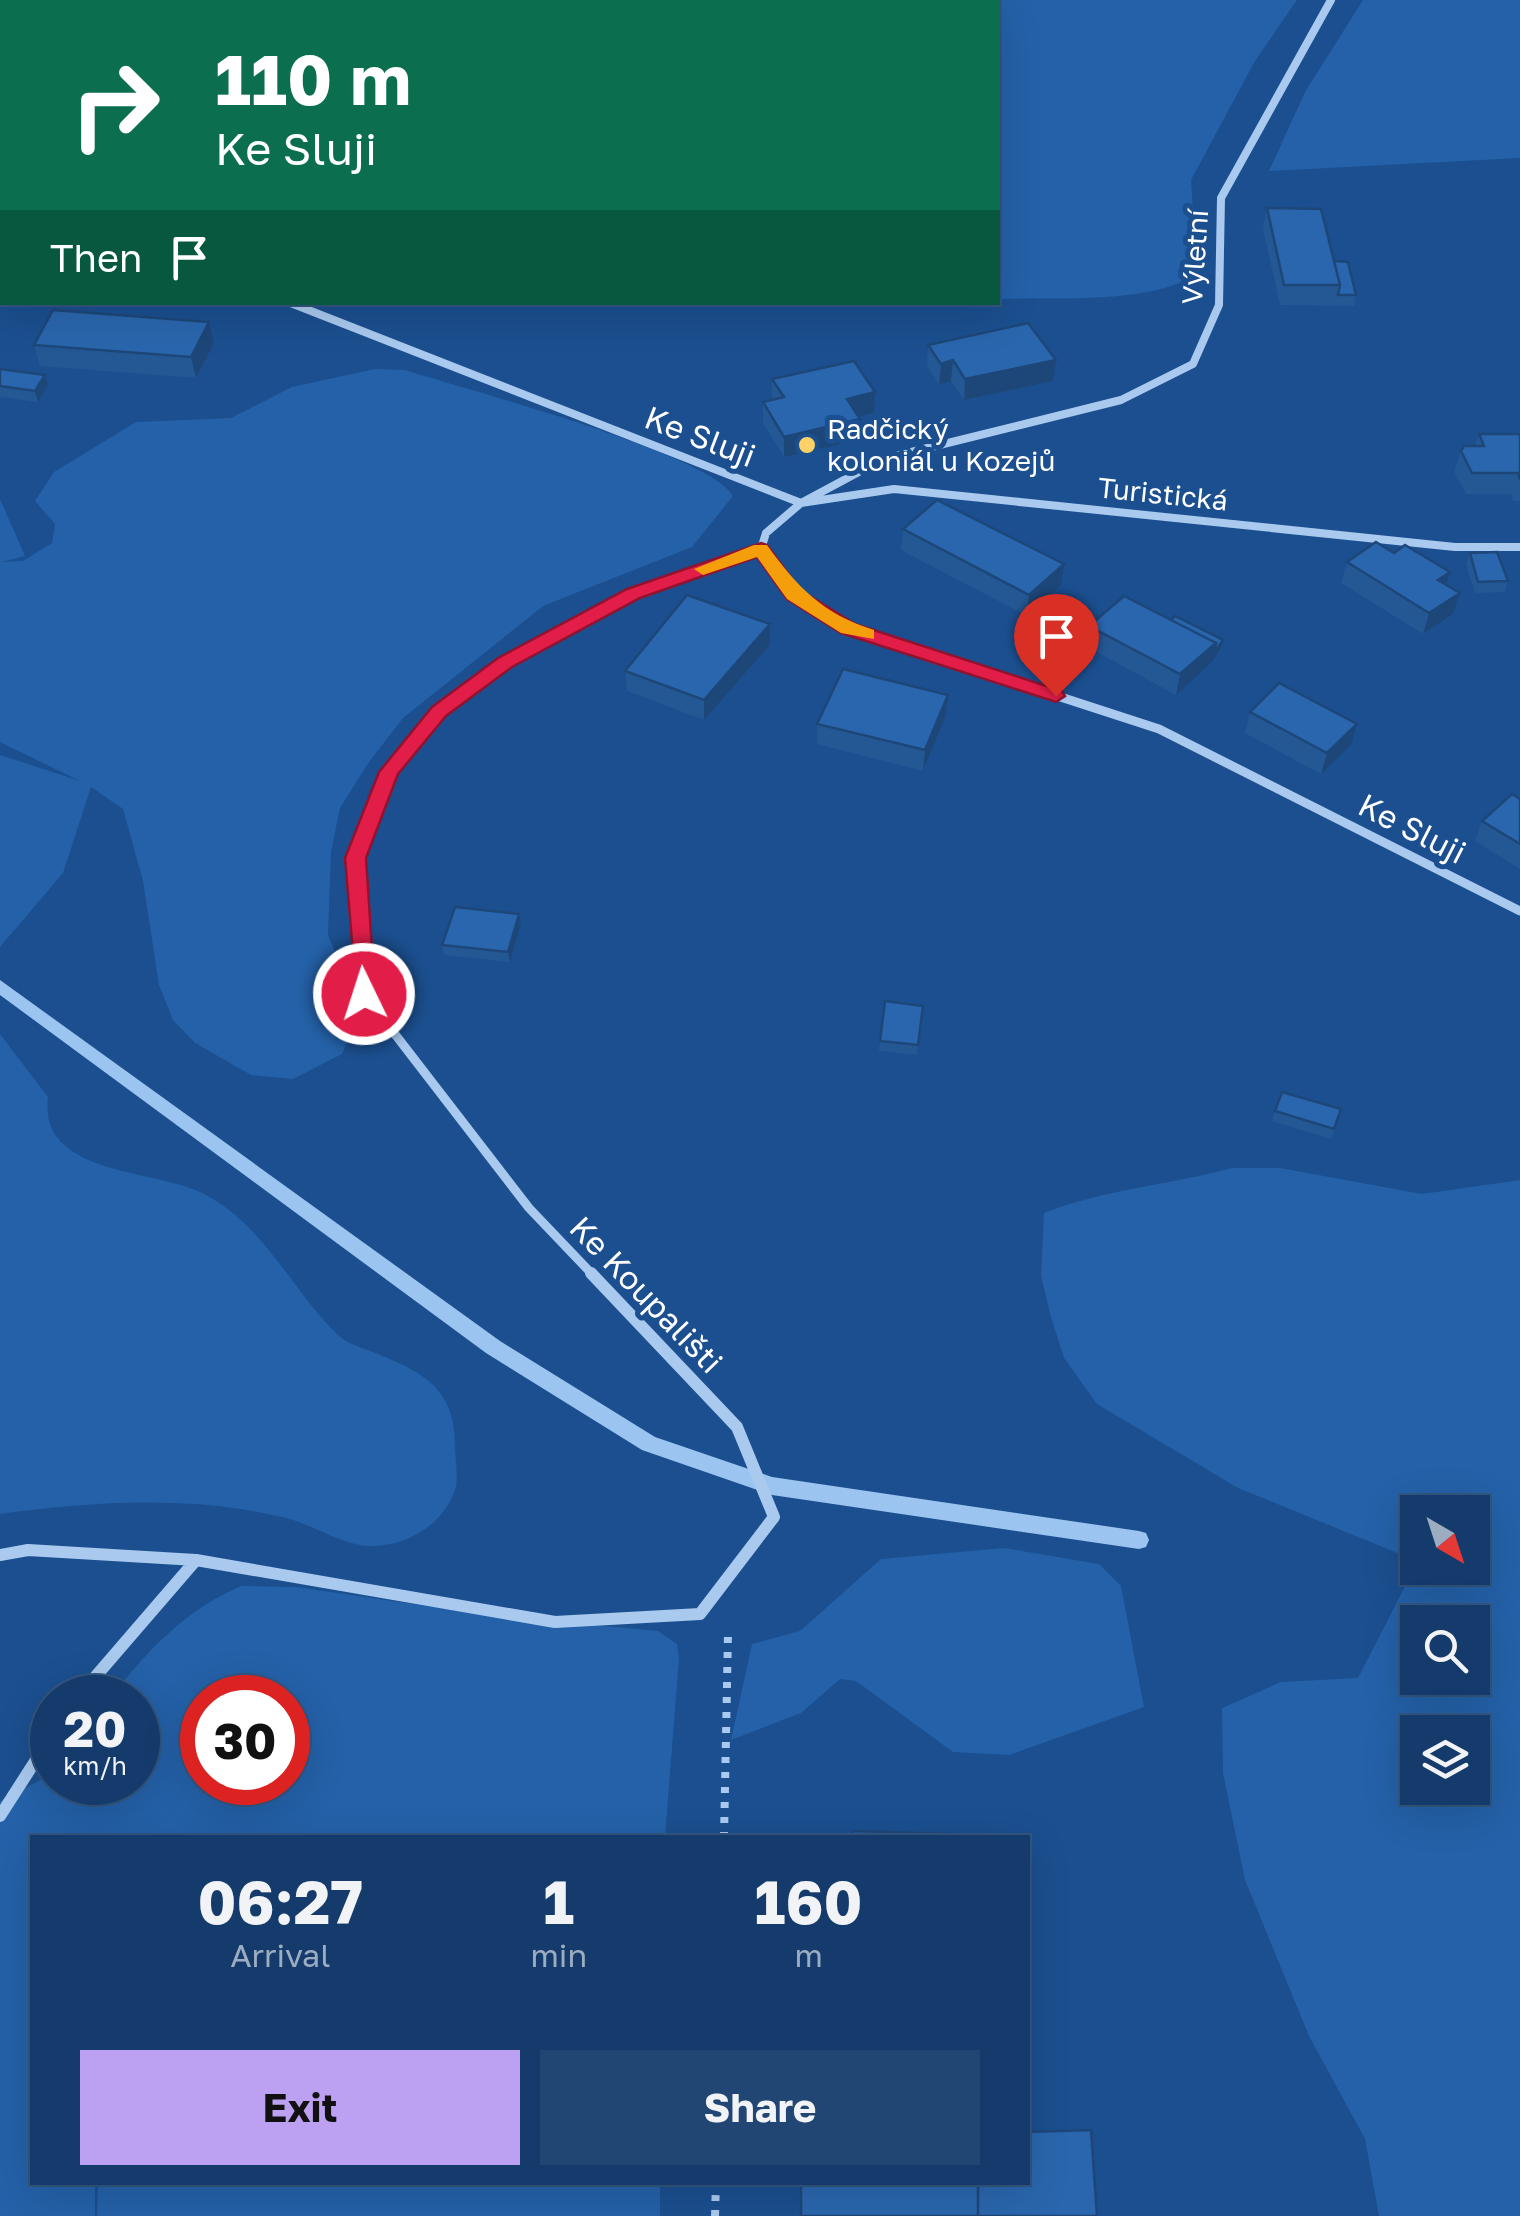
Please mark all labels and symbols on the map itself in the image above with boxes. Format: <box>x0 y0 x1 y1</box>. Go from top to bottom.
street label: Výletní <box>1175 207 1214 306</box>
street label: Ke Sluji <box>640 398 761 474</box>
place label: Radčický koloniál u Kozejů <box>827 412 1056 477</box>
marker: Radčický koloniál u Kozejů <box>796 434 818 456</box>
street label: Turistická <box>1096 470 1230 517</box>
pin <box>1014 594 1099 697</box>
street label: Ke Sluji <box>1352 785 1472 871</box>
position arrow <box>312 942 416 1046</box>
street label: Ke Koupališti <box>563 1208 731 1380</box>
north arrow <box>1400 1495 1490 1585</box>
speed limit sign: 30 <box>180 1675 310 1805</box>

